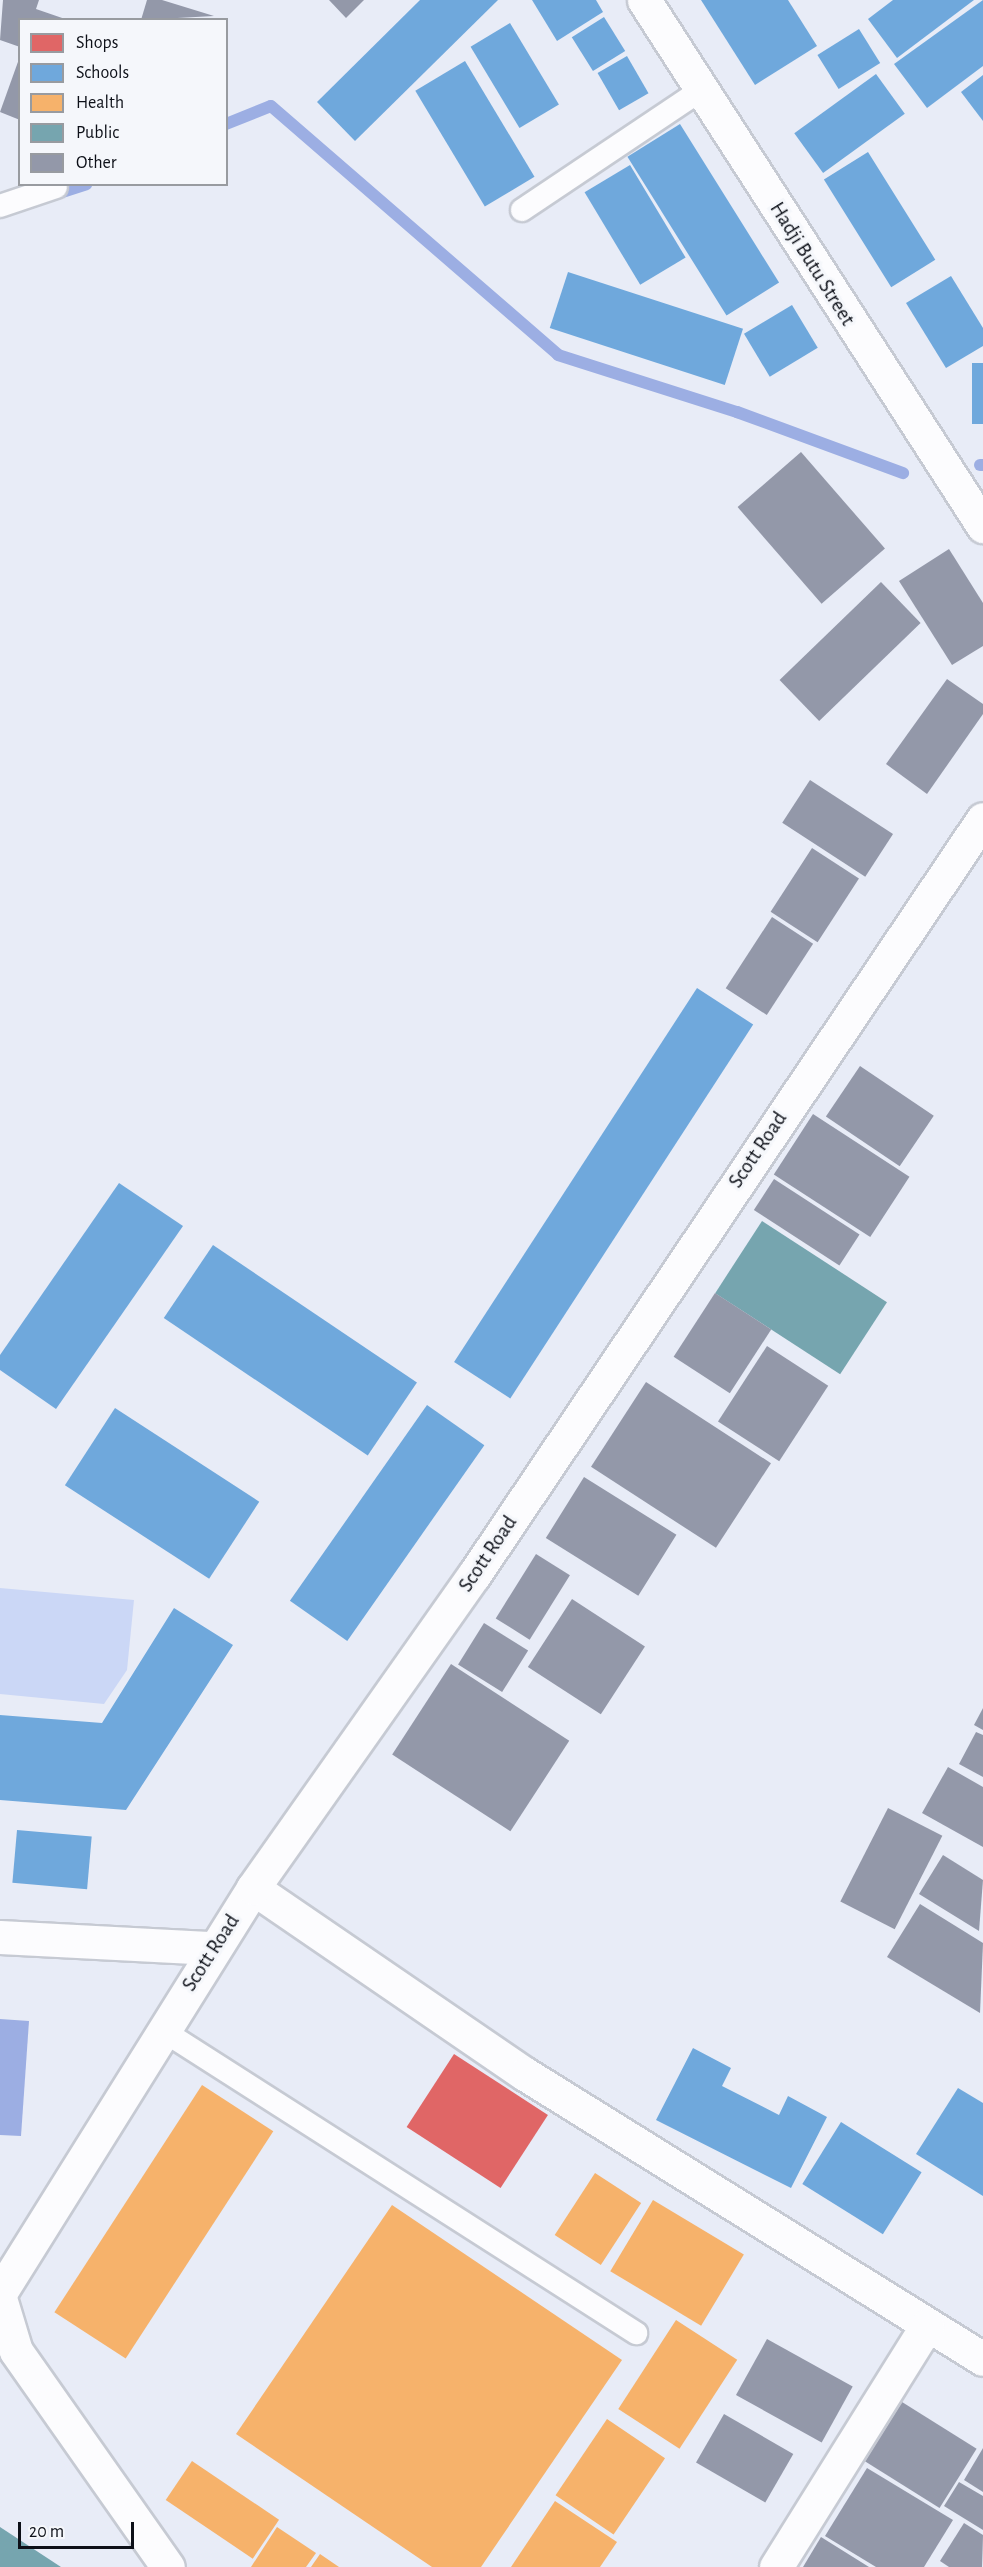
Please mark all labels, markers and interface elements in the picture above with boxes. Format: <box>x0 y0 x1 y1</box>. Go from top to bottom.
legend <box>18 18 228 186</box>
text: Shops <box>76 34 118 52</box>
text: Schools <box>76 64 129 82</box>
text: Health <box>76 94 124 112</box>
text: Public <box>76 124 119 142</box>
text: Other <box>76 154 117 172</box>
street label: Hadji Butu Street <box>764 198 860 330</box>
street label: Scott Road <box>723 1107 793 1193</box>
street label: Scott Road <box>453 1511 523 1597</box>
street label: Scott Road <box>177 1910 245 1996</box>
scale bar <box>21 2510 136 2548</box>
text: 20 m <box>29 2523 64 2541</box>

